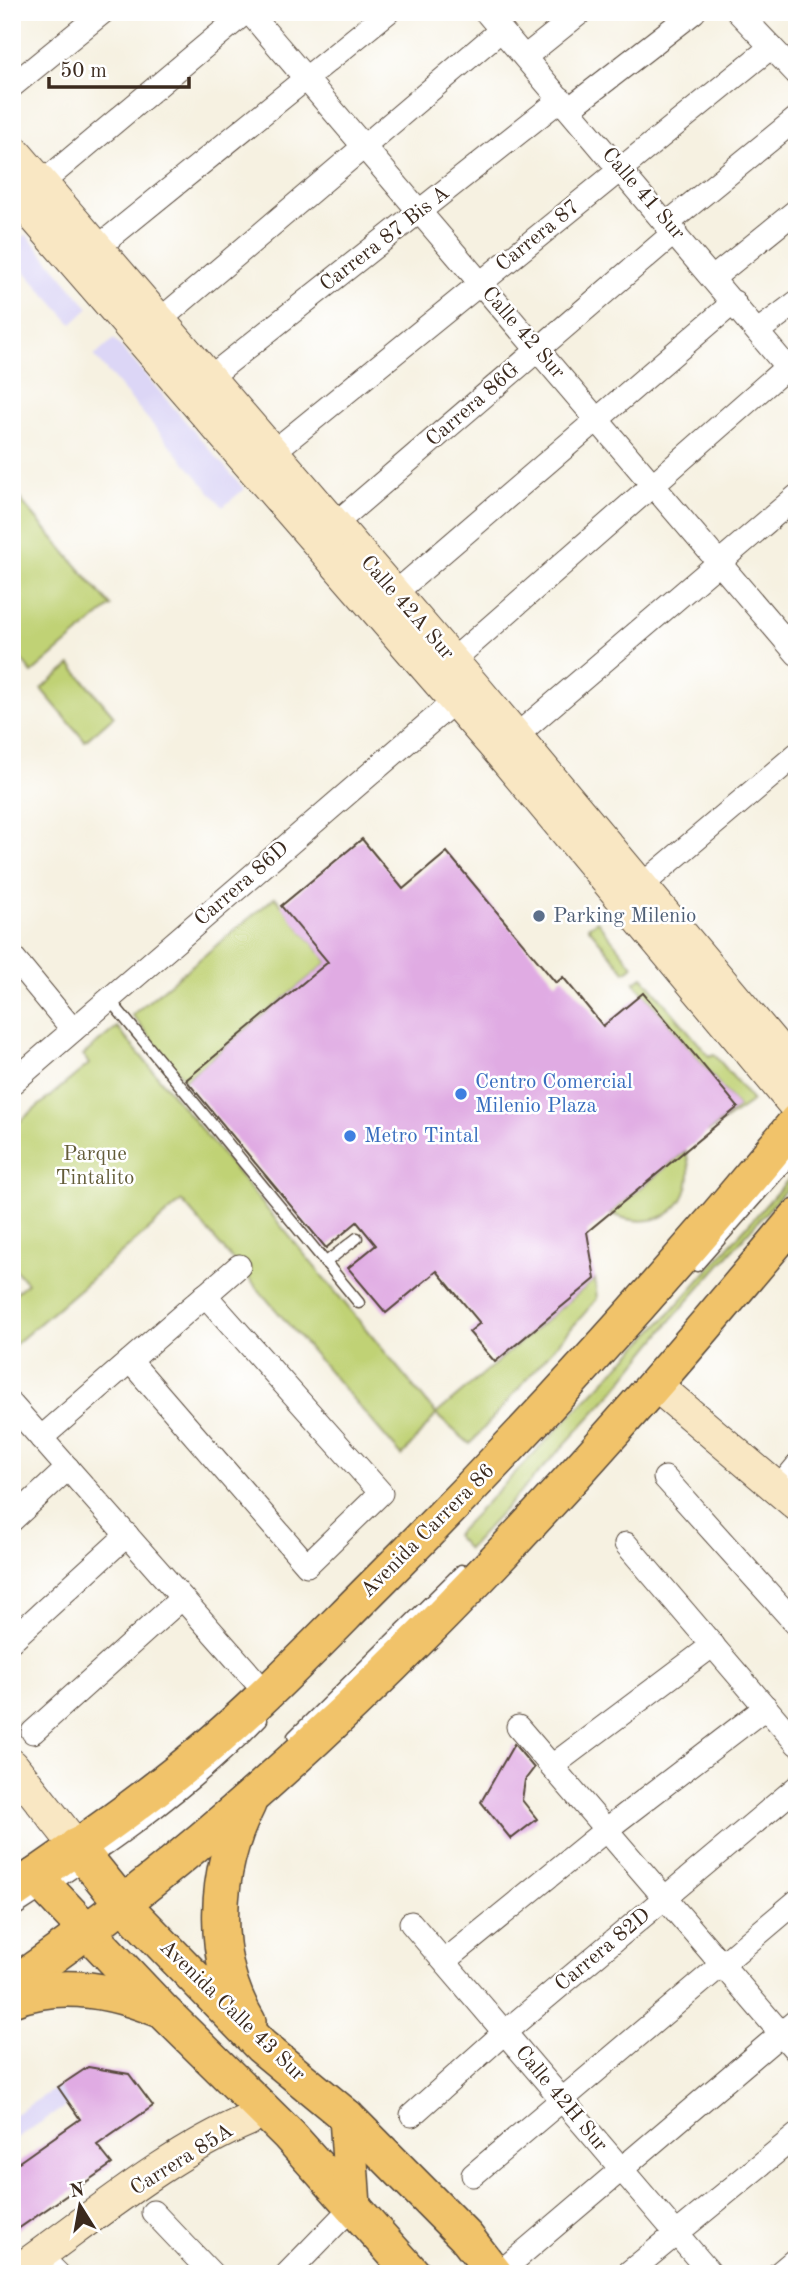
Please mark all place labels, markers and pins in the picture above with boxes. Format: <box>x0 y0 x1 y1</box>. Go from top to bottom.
place label: Parking Milenio <box>553 906 697 927</box>
marker: Parking Milenio <box>531 908 547 924</box>
place label: Centro Comercial Milenio Plaza <box>475 1072 633 1117</box>
marker: Centro Comercial Milenio Plaza <box>453 1086 469 1102</box>
place label: Metro Tintal <box>364 1126 479 1147</box>
marker: Metro Tintal <box>342 1128 358 1144</box>

